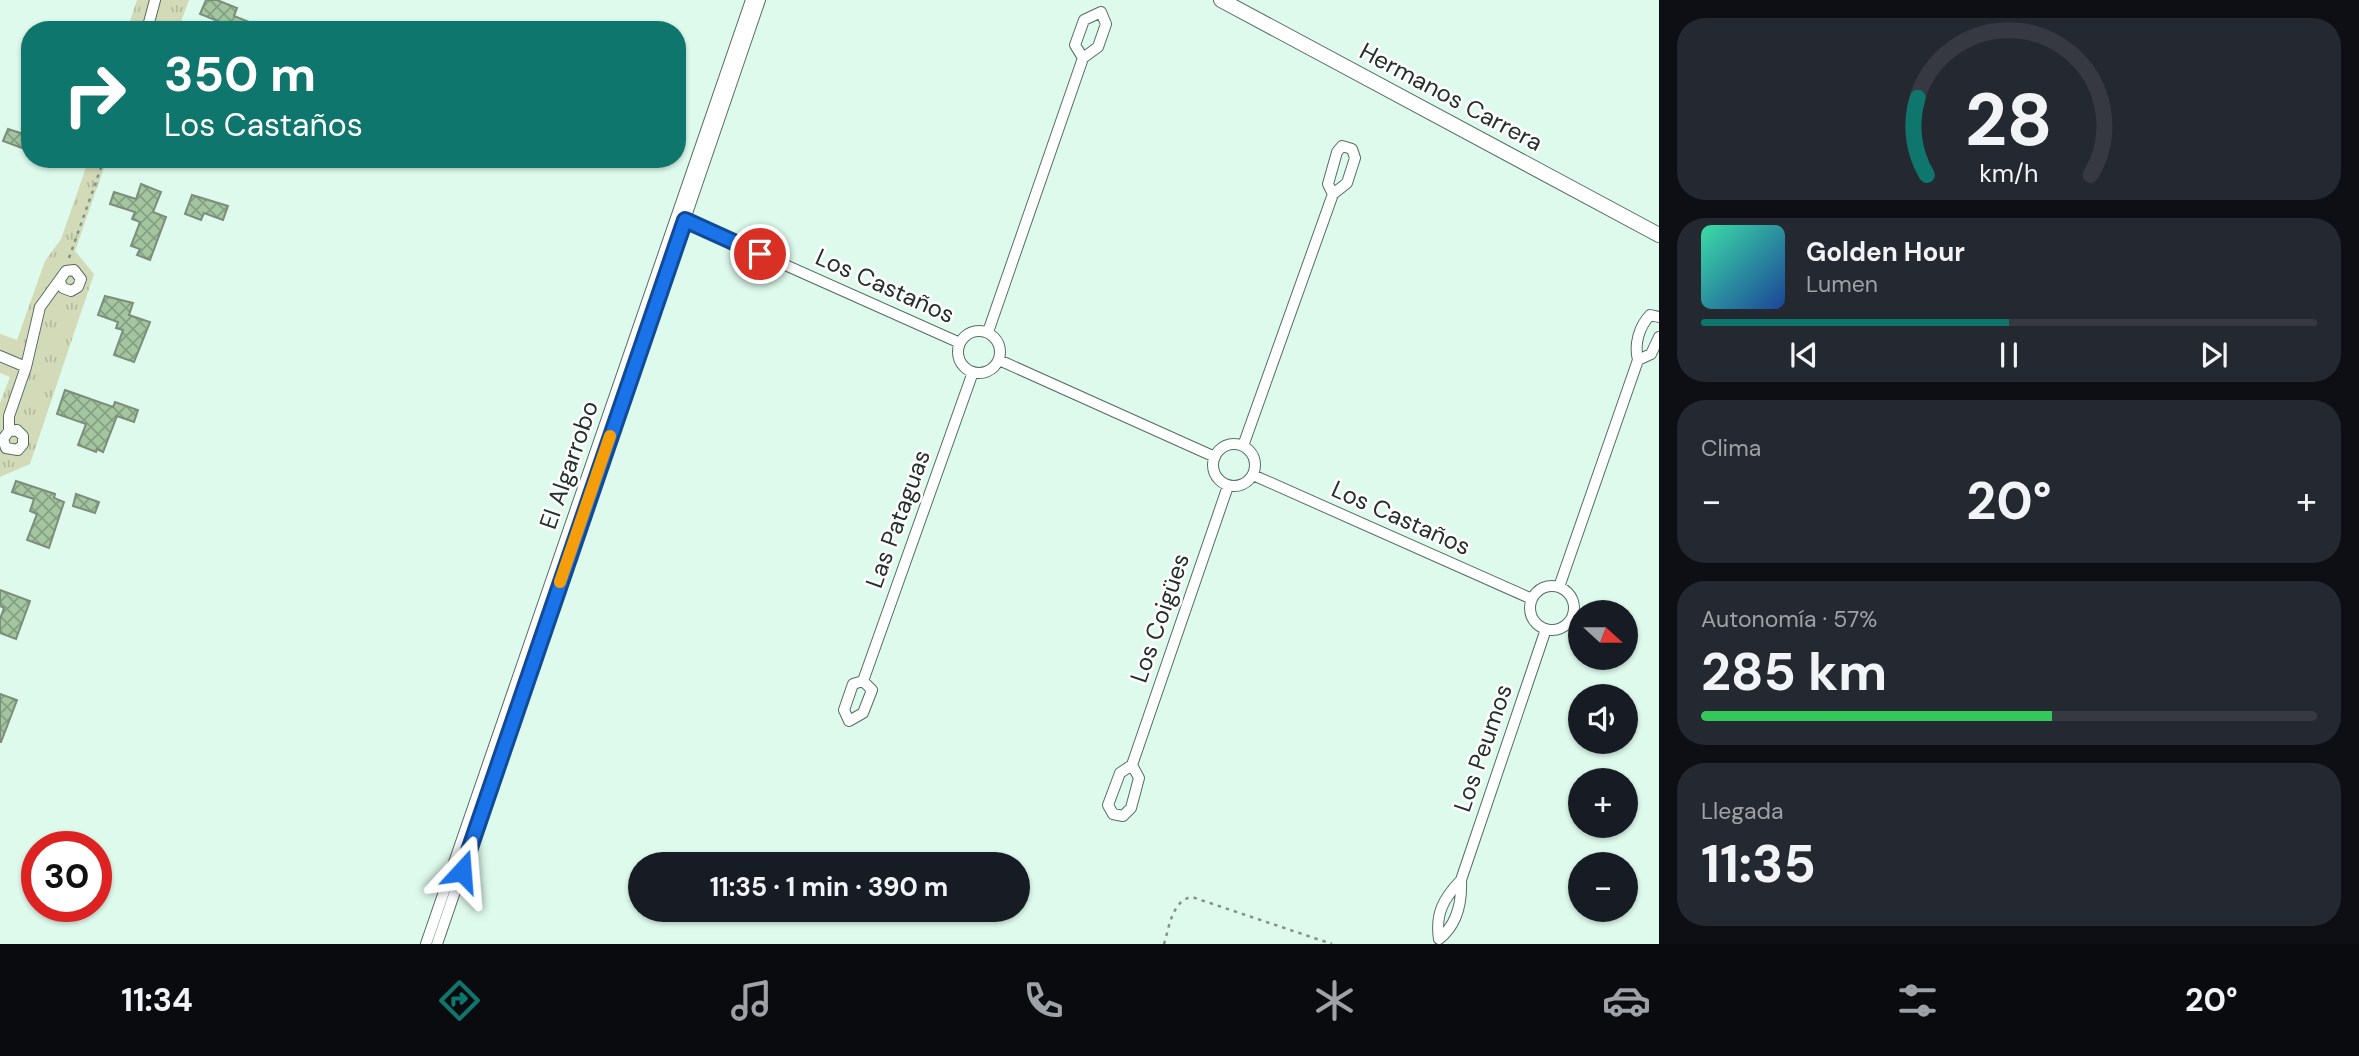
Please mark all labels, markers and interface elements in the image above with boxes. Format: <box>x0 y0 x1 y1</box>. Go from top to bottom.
street label: Hermanos Carrera <box>1354 35 1548 158</box>
text: 350 m <box>164 42 316 106</box>
icon: right <box>49 49 140 140</box>
text: 28 <box>1965 73 2053 168</box>
text: Los Castaños <box>164 104 363 146</box>
text: km/h <box>1979 157 2039 190</box>
pin <box>730 224 790 284</box>
icon: arrive <box>741 235 779 273</box>
text: Golden Hour <box>1806 235 1965 269</box>
street label: Los Castaños <box>811 241 960 330</box>
text: Lumen <box>1806 269 1878 299</box>
icon: previous <box>1785 336 1823 374</box>
icon: pause <box>1990 336 2028 374</box>
icon: next <box>2195 336 2233 374</box>
street label: El Algarrobo <box>532 397 605 533</box>
text: Clima <box>1701 433 1761 463</box>
street label: Las Pataguas <box>858 445 937 592</box>
text: 20° <box>1966 467 2052 535</box>
street label: Los Castaños <box>1327 473 1476 562</box>
text: − <box>1701 476 1722 526</box>
text: + <box>2296 476 2317 526</box>
street label: Los Coigües <box>1123 549 1196 687</box>
north arrow <box>1568 600 1638 670</box>
map controls <box>1568 600 1638 922</box>
text: Autonomía · 57% <box>1701 604 1877 634</box>
text: 285 km <box>1701 638 1887 706</box>
street label: Los Peumos <box>1446 680 1519 816</box>
button: sound <box>1568 684 1638 754</box>
button: + <box>1568 768 1638 838</box>
text: Llegada <box>1701 796 1784 826</box>
text: 11:35 <box>1701 830 1816 898</box>
speed limit sign: 30 <box>21 831 112 922</box>
position arrow <box>425 834 499 908</box>
button: − <box>1568 852 1638 922</box>
text: 11:35 · 1 min · 390 m <box>710 870 948 904</box>
icon: directions <box>435 976 484 1025</box>
icon: music <box>727 976 776 1025</box>
icon: phone <box>1019 976 1068 1025</box>
icon: climate <box>1310 976 1359 1025</box>
icon: car <box>1602 976 1651 1025</box>
icon: filters <box>1893 976 1942 1025</box>
text: 11:34 <box>121 979 193 1021</box>
text: 20° <box>2185 979 2238 1021</box>

